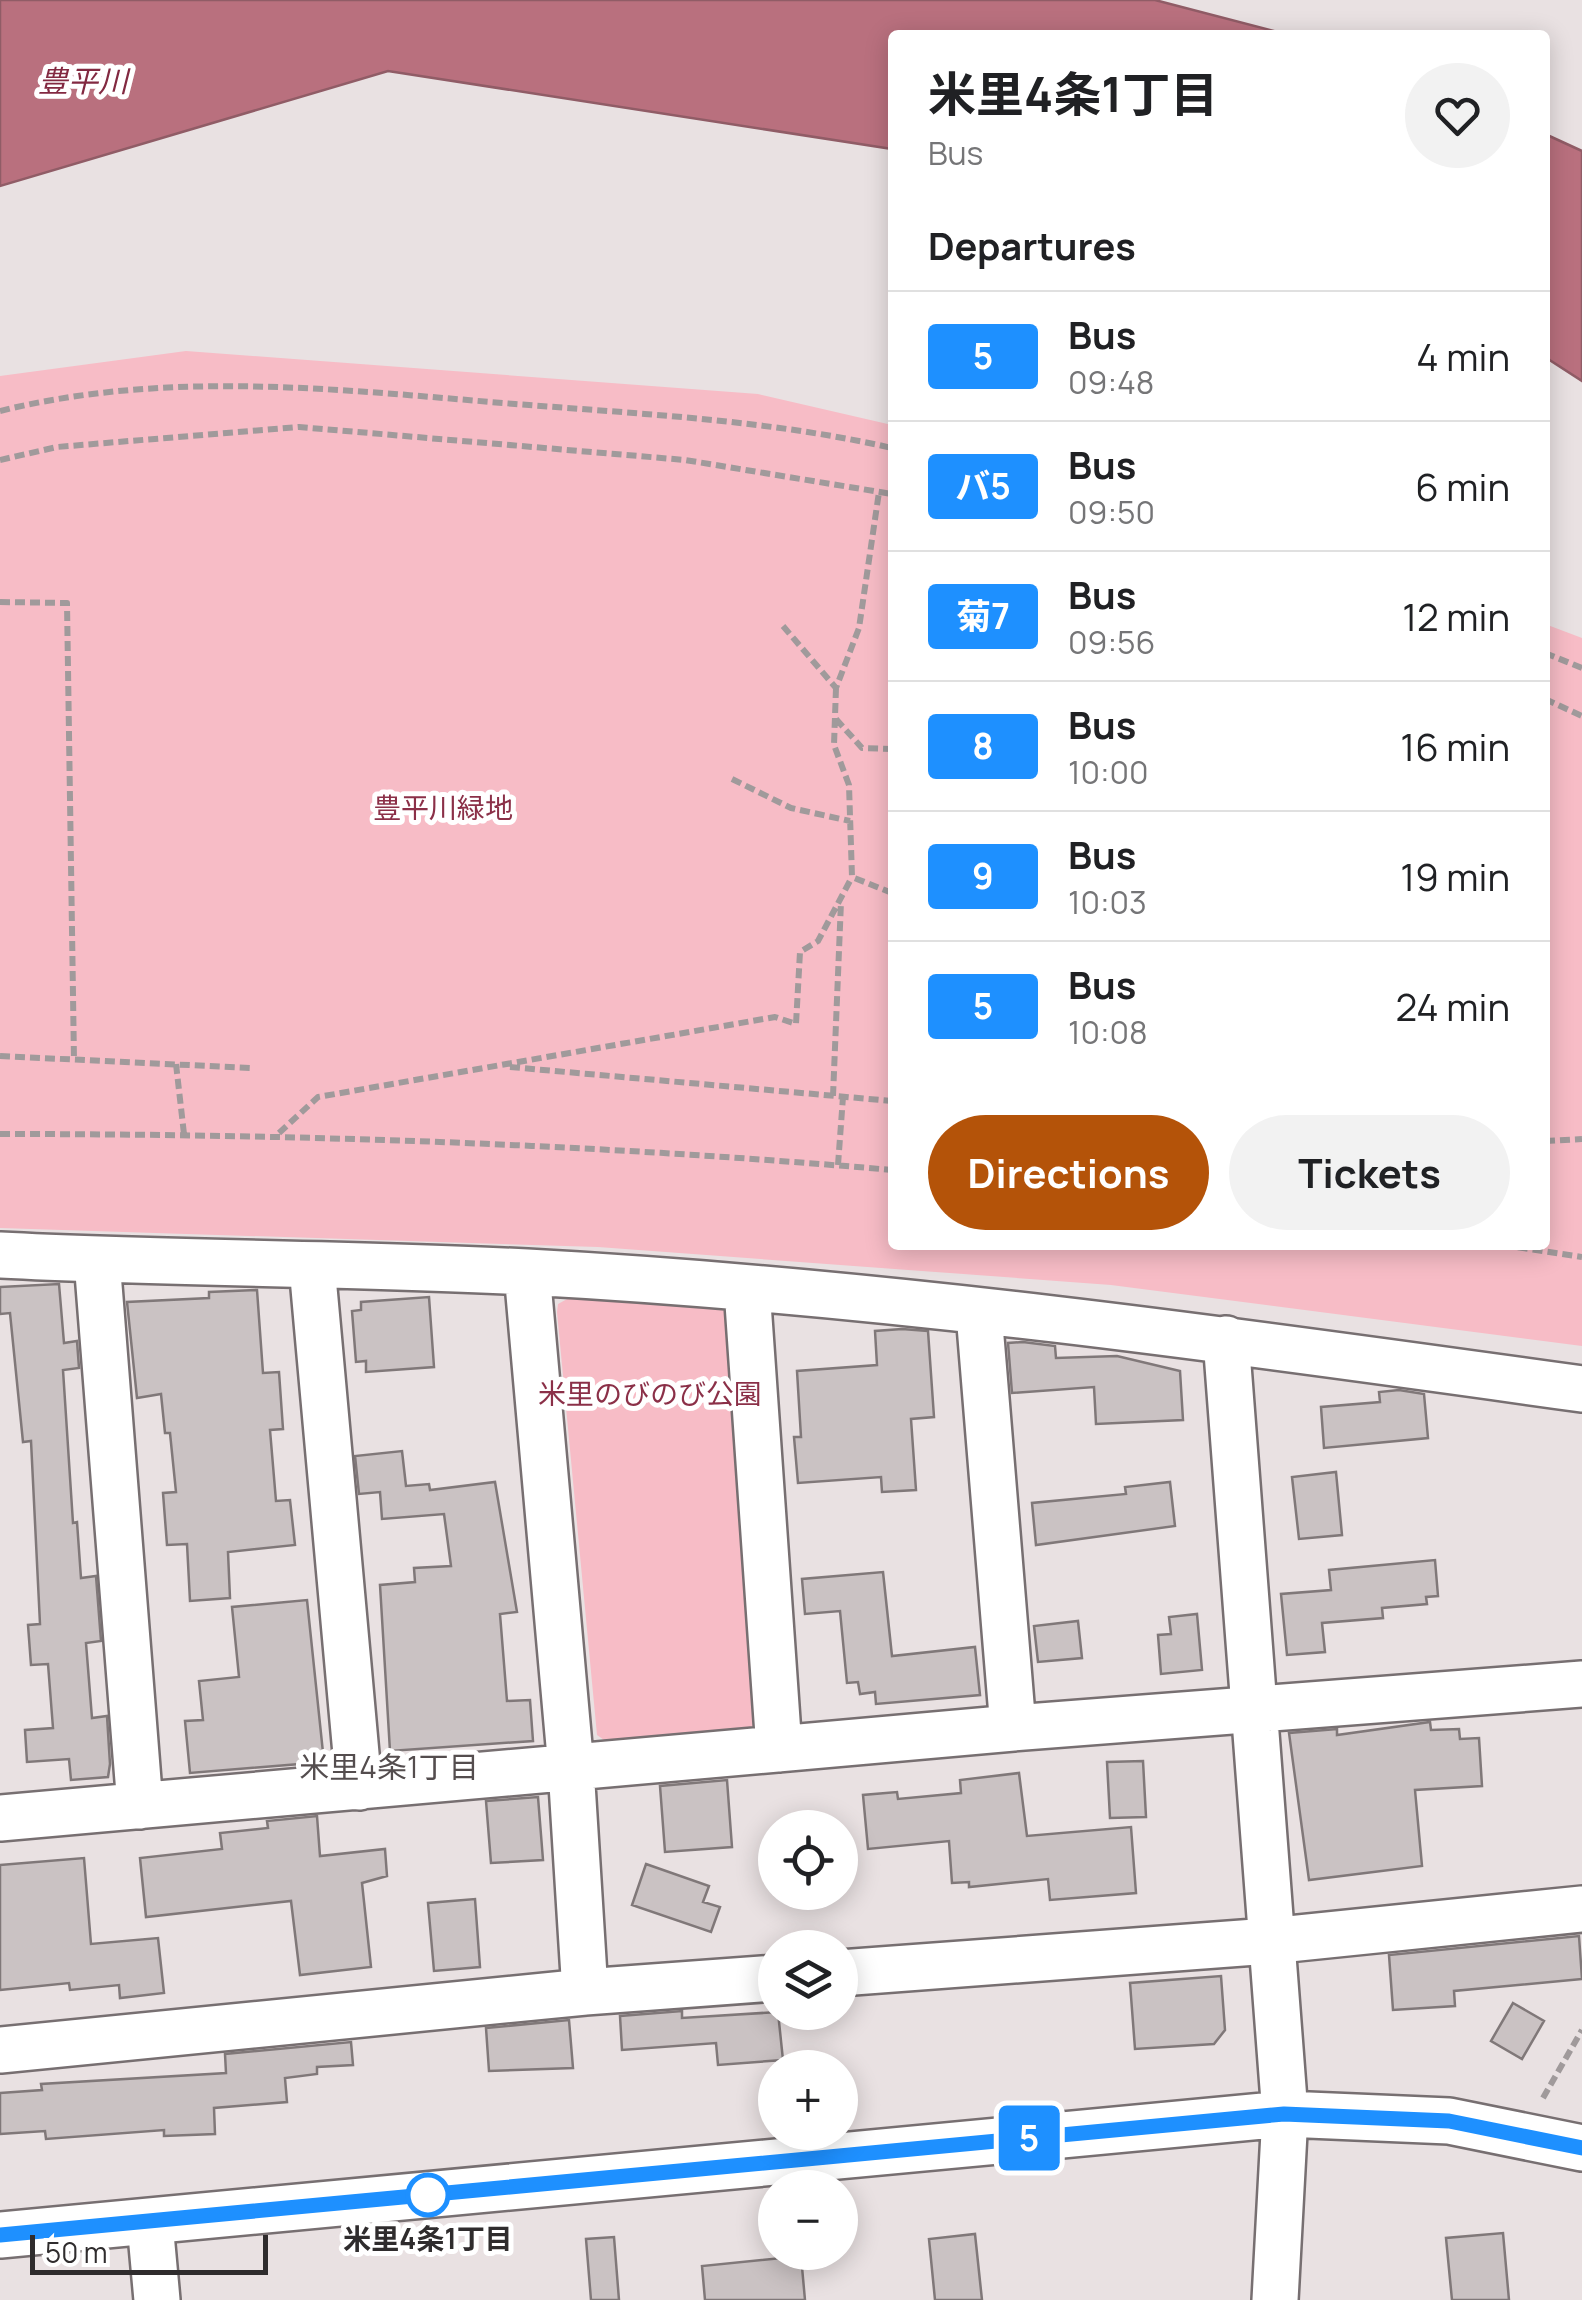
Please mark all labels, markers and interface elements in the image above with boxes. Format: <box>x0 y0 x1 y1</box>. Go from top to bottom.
water label: 豊平川 <box>38 60 131 101</box>
text: 米里4条1丁目 <box>928 61 1218 126</box>
button: heart <box>1405 63 1510 168</box>
text: Bus <box>928 131 983 175</box>
text: Departures <box>928 219 1136 271</box>
text: Bus <box>1068 308 1136 360</box>
text: 4 min <box>1416 330 1510 382</box>
text: 5 <box>973 332 993 380</box>
text: 09:48 <box>1068 360 1154 404</box>
text: Bus <box>1068 438 1136 490</box>
text: 6 min <box>1415 460 1510 512</box>
text: バ5 <box>955 462 1011 510</box>
text: 09:50 <box>1068 490 1155 534</box>
text: Bus <box>1068 568 1136 620</box>
text: 12 min <box>1402 590 1510 642</box>
text: 菊7 <box>956 592 1010 640</box>
text: 09:56 <box>1068 620 1155 664</box>
text: Bus <box>1068 698 1136 750</box>
text: 16 min <box>1400 720 1510 772</box>
text: 8 <box>972 722 994 770</box>
text: 10:00 <box>1068 750 1149 794</box>
park label: 豊平川緑地 <box>373 788 513 826</box>
text: Bus <box>1068 828 1136 880</box>
text: 19 min <box>1400 850 1510 902</box>
text: 9 <box>972 852 994 900</box>
text: 10:03 <box>1068 880 1147 924</box>
text: Bus <box>1068 958 1136 1010</box>
text: 24 min <box>1395 980 1510 1032</box>
text: 5 <box>973 982 993 1030</box>
text: 10:08 <box>1068 1010 1148 1054</box>
button: Directions <box>928 1115 1209 1230</box>
button: Tickets <box>1229 1115 1510 1230</box>
park label: 米里のびのび公園 <box>538 1374 762 1412</box>
district label: 米里4条1丁目 <box>299 1746 479 1787</box>
map controls <box>758 1810 858 2270</box>
button: locate <box>758 1810 858 1910</box>
button: layers <box>758 1930 858 2030</box>
button: + <box>758 2050 858 2150</box>
line badge: 5 <box>996 2106 1062 2170</box>
text: 5 <box>1019 2114 1039 2162</box>
button: − <box>758 2170 858 2270</box>
marker: 米里4条1丁目 <box>407 2174 449 2216</box>
place label: 米里4条1丁目 <box>343 2219 513 2257</box>
scale bar <box>30 2230 268 2274</box>
text: 50 m <box>45 2233 108 2271</box>

